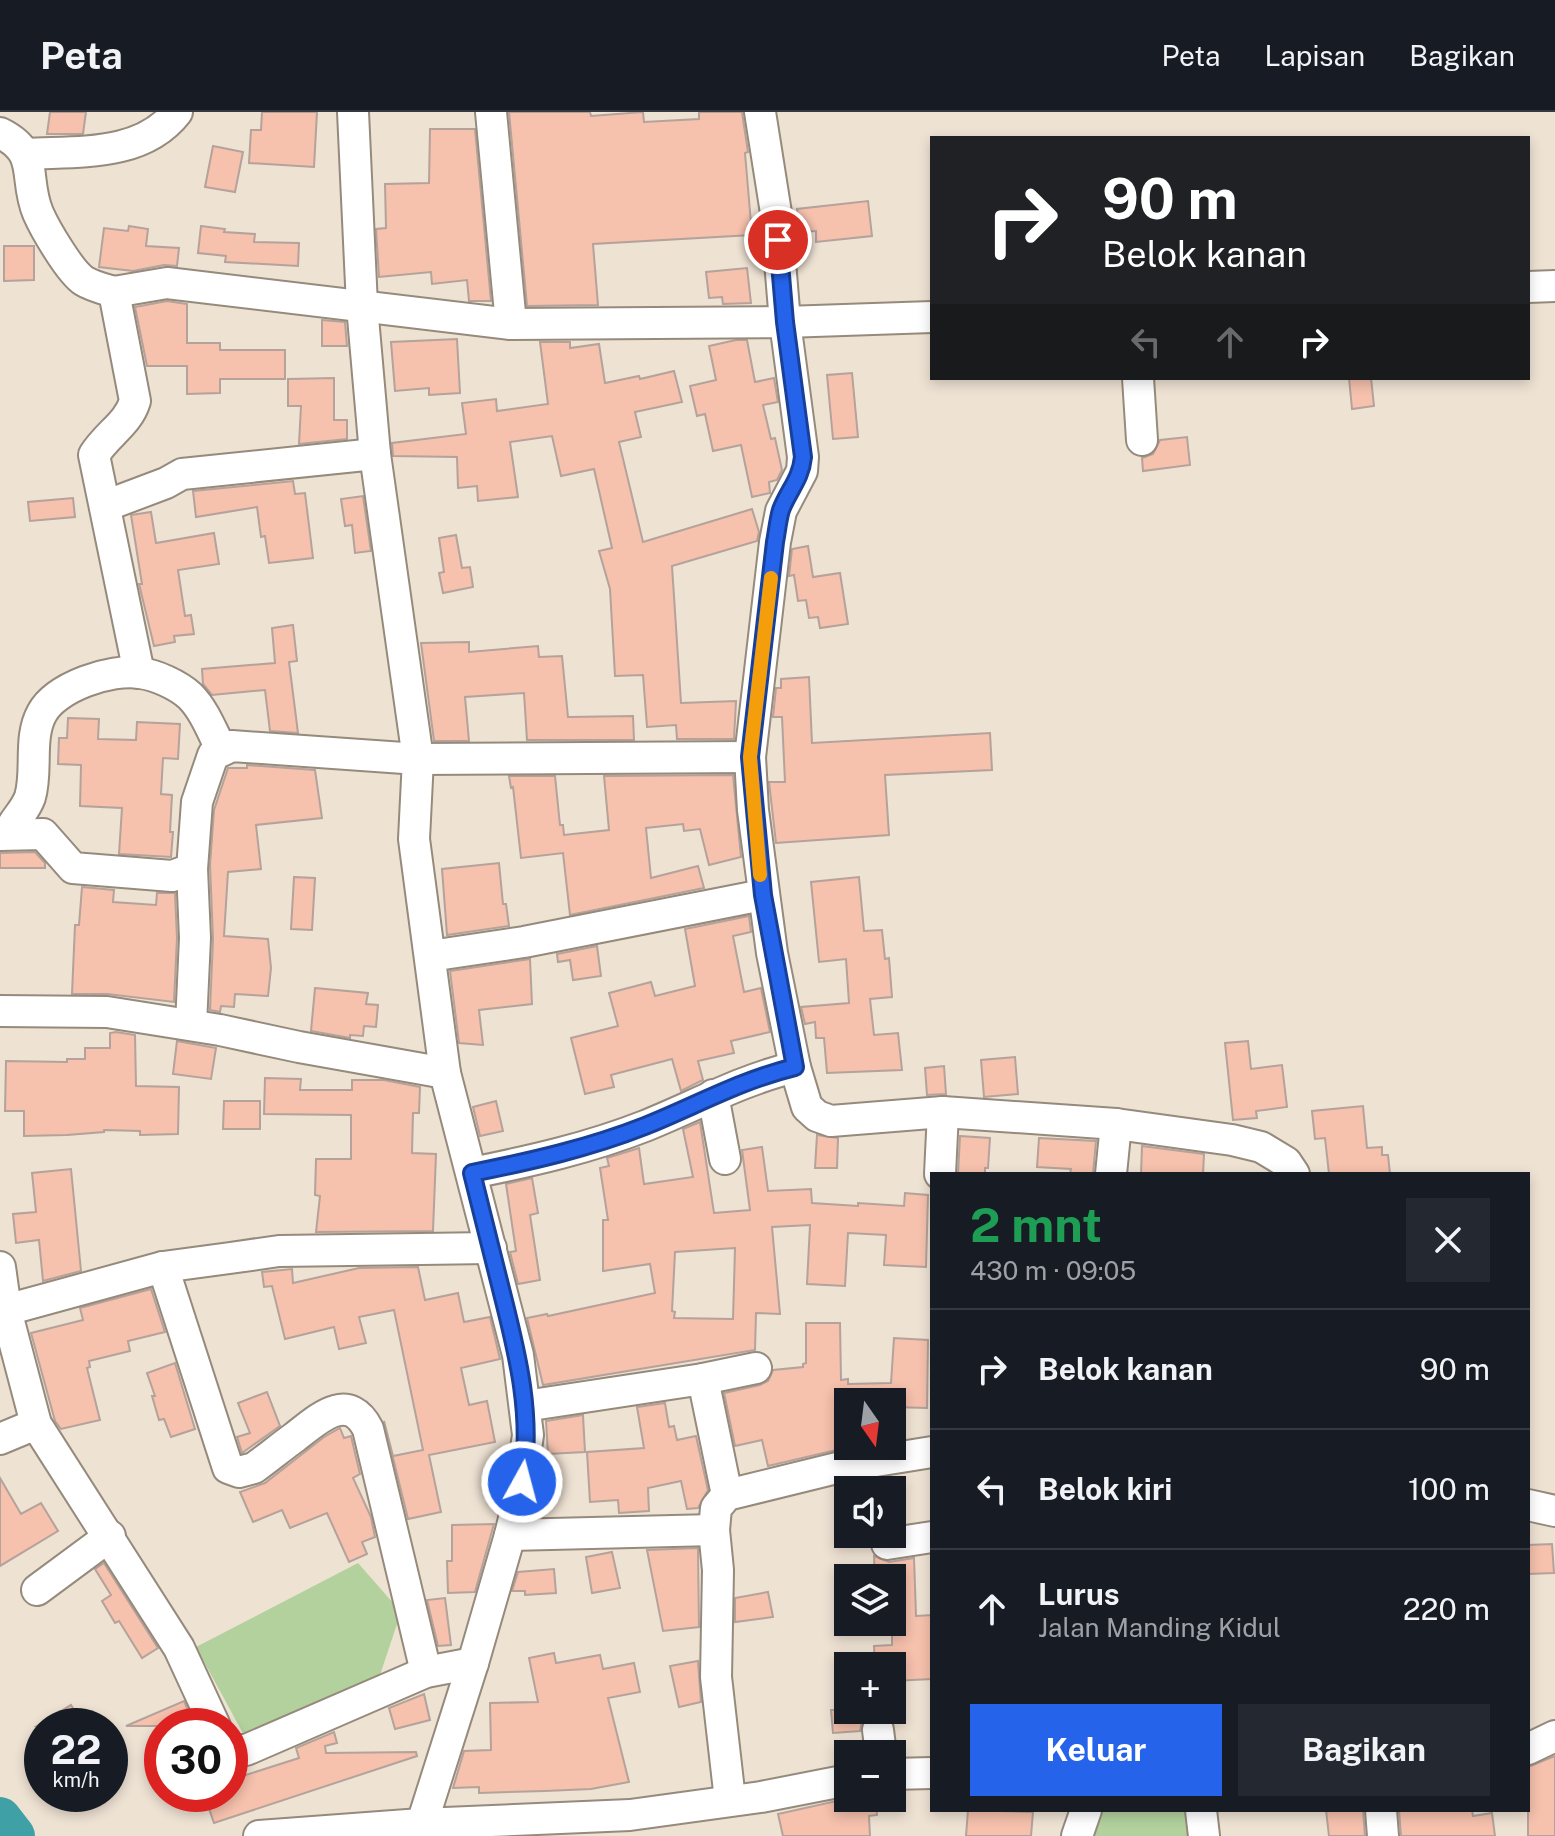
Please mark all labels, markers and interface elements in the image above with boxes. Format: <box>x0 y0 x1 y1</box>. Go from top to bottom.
text: Peta <box>40 33 123 78</box>
text: Peta <box>1161 39 1221 72</box>
text: Lapisan <box>1265 39 1365 72</box>
text: Bagikan <box>1409 39 1515 72</box>
text: 90 m <box>1102 166 1238 232</box>
icon: right <box>970 168 1074 272</box>
pin <box>744 206 812 274</box>
icon: arrive <box>756 218 800 262</box>
text: Belok kanan <box>1102 233 1307 275</box>
icon: left <box>1124 320 1168 364</box>
icon: ahead <box>1208 320 1252 364</box>
icon: right <box>1292 320 1336 364</box>
text: 2 mnt <box>970 1196 1102 1253</box>
button: close <box>1406 1198 1490 1282</box>
text: 430 m · 09:05 <box>970 1255 1136 1286</box>
icon: right <box>970 1347 1014 1391</box>
text: Belok kanan <box>1038 1351 1213 1387</box>
text: 90 m <box>1420 1351 1490 1387</box>
north arrow <box>834 1388 906 1460</box>
map controls <box>834 1388 906 1812</box>
position arrow <box>480 1440 564 1524</box>
icon: left <box>970 1467 1014 1511</box>
text: Belok kiri <box>1038 1471 1172 1507</box>
text: 100 m <box>1408 1471 1490 1507</box>
button: sound <box>834 1476 906 1548</box>
button: layers <box>834 1564 906 1636</box>
text: Lurus <box>1038 1576 1120 1612</box>
icon: ahead <box>970 1587 1014 1631</box>
text: 220 m <box>1403 1591 1490 1627</box>
text: Jalan Manding Kidul <box>1038 1612 1281 1643</box>
button: + <box>834 1652 906 1724</box>
button: Keluar <box>970 1704 1222 1796</box>
button: Bagikan <box>1238 1704 1490 1796</box>
speed limit sign: 30 <box>144 1708 248 1812</box>
text: 22 <box>51 1726 101 1773</box>
button: − <box>834 1740 906 1812</box>
text: km/h <box>52 1768 100 1792</box>

